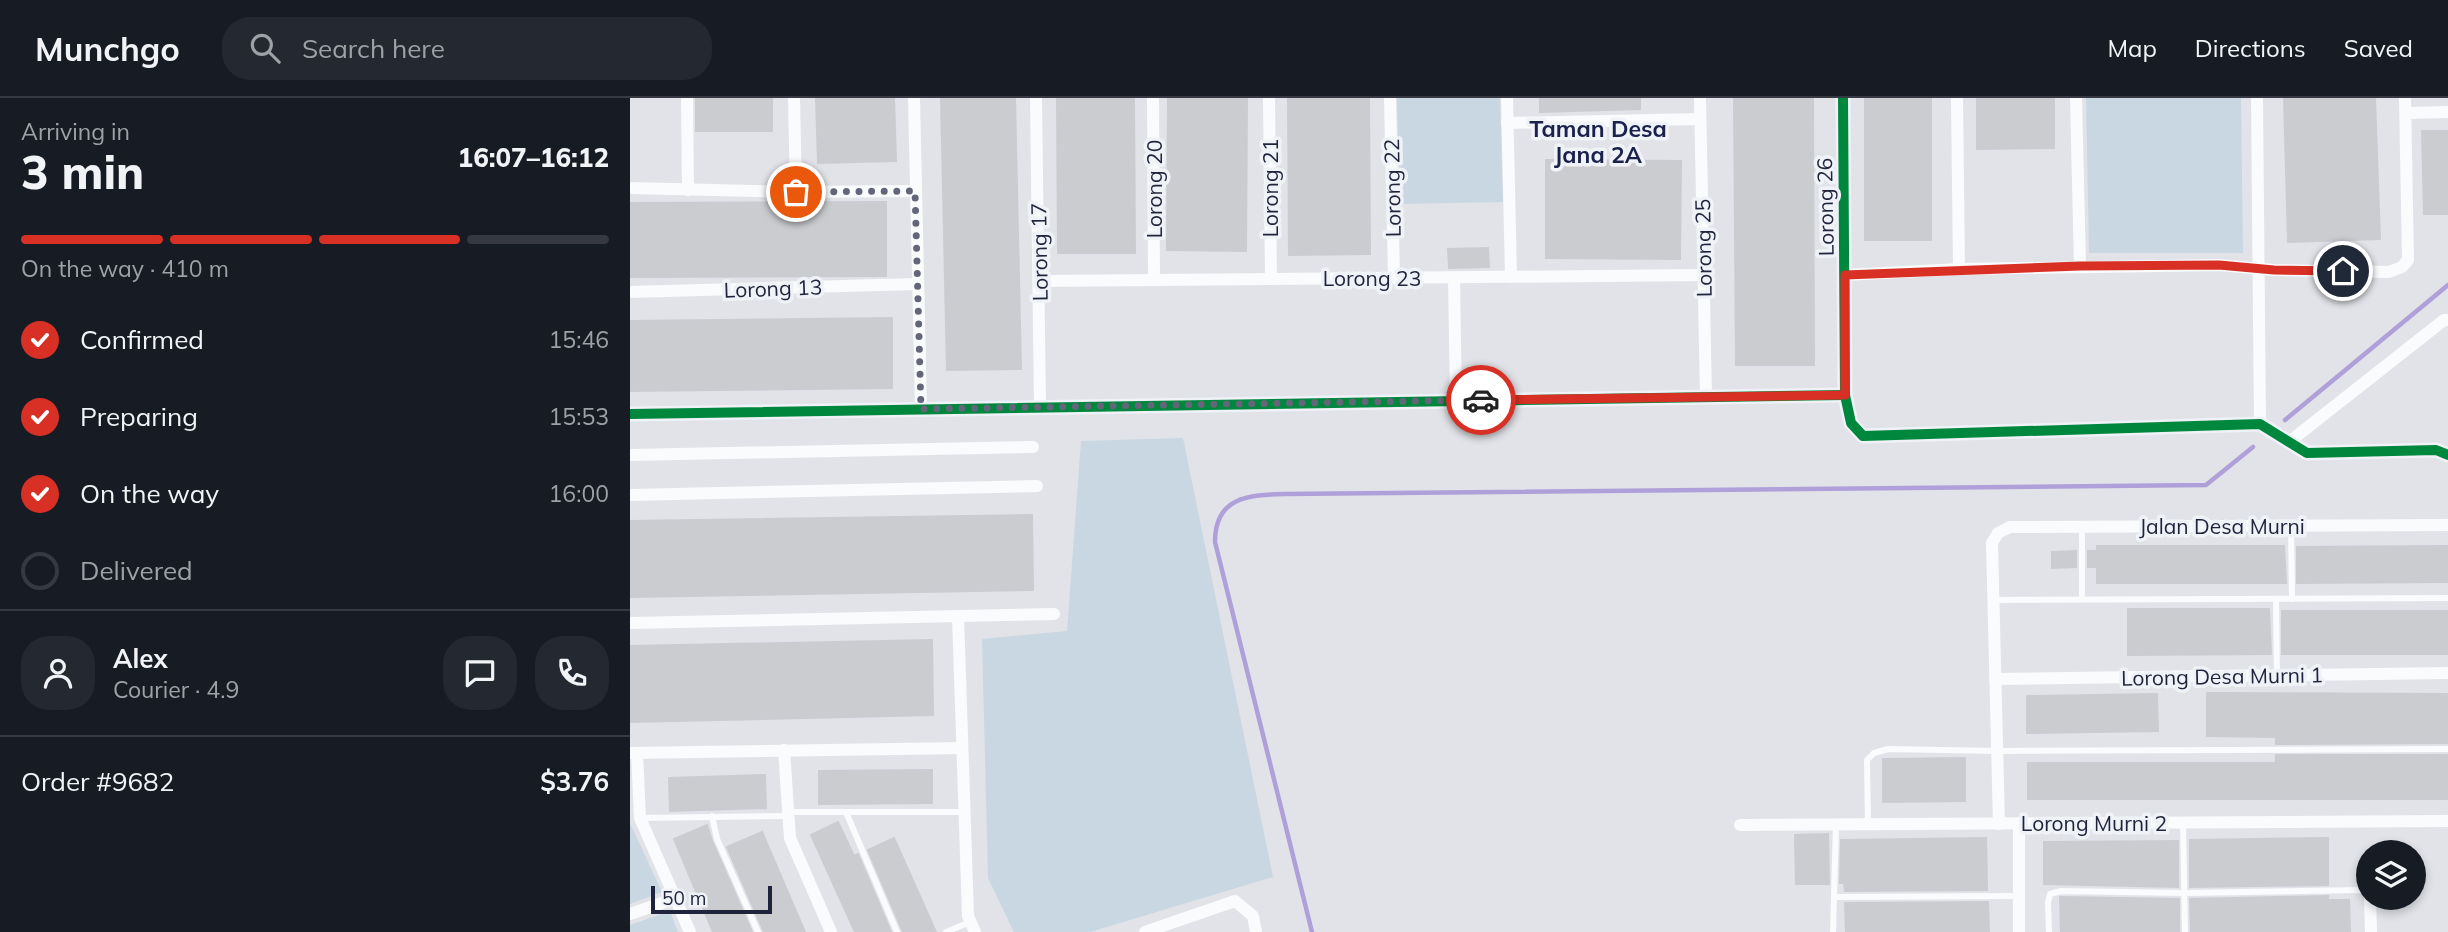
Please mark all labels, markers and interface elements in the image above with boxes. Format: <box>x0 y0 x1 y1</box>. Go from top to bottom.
search box <box>222 17 712 80</box>
text: Munchgo <box>35 28 180 69</box>
icon: search <box>246 29 284 67</box>
text: Search here <box>302 32 445 65</box>
text: Map <box>2107 33 2157 63</box>
text: Directions <box>2195 33 2306 63</box>
text: Saved <box>2344 33 2413 63</box>
district label: Taman Desa Jana 2A <box>1529 114 1667 169</box>
text: Arriving in <box>21 117 130 146</box>
street label: Lorong 21 <box>1257 139 1283 237</box>
street label: Lorong 22 <box>1378 139 1406 237</box>
street label: Lorong 20 <box>1141 140 1167 238</box>
text: 16:07–16:12 <box>458 141 609 174</box>
text: 3 min <box>21 143 144 201</box>
street label: Lorong 26 <box>1811 158 1839 256</box>
pin <box>766 162 826 222</box>
icon: bag <box>777 173 815 211</box>
street label: Lorong 25 <box>1689 199 1717 297</box>
street label: Lorong 17 <box>1025 203 1053 301</box>
pin <box>2313 241 2373 301</box>
icon: home <box>2324 252 2362 290</box>
text: On the way · 410 m <box>21 254 229 283</box>
street label: Lorong 23 <box>1323 265 1421 291</box>
street label: Lorong 13 <box>723 273 823 303</box>
icon: check <box>21 321 59 359</box>
text: Confirmed <box>80 323 204 356</box>
text: 15:46 <box>549 325 609 354</box>
courier <box>1446 365 1516 435</box>
icon: car <box>1462 381 1500 419</box>
icon: check <box>21 398 59 436</box>
text: Preparing <box>80 400 198 433</box>
text: 15:53 <box>549 402 609 431</box>
icon: check <box>21 475 59 513</box>
text: On the way <box>80 477 219 510</box>
text: 16:00 <box>549 479 609 508</box>
street label: Jalan Desa Murni <box>2139 513 2305 539</box>
text: Delivered <box>80 554 193 587</box>
button: person <box>21 636 95 710</box>
button: chat <box>443 636 517 710</box>
button: phone <box>535 636 609 710</box>
text: Alex <box>113 642 168 675</box>
street label: Lorong Desa Murni 1 <box>2121 661 2323 691</box>
text: Courier · 4.9 <box>113 675 239 704</box>
text: Order #9682 <box>21 765 174 798</box>
text: $3.76 <box>540 765 609 798</box>
street label: Lorong Murni 2 <box>2021 810 2167 836</box>
map controls <box>2356 840 2426 910</box>
button: layers <box>2356 840 2426 910</box>
scale bar <box>651 883 772 915</box>
text: 50 m <box>662 886 706 910</box>

